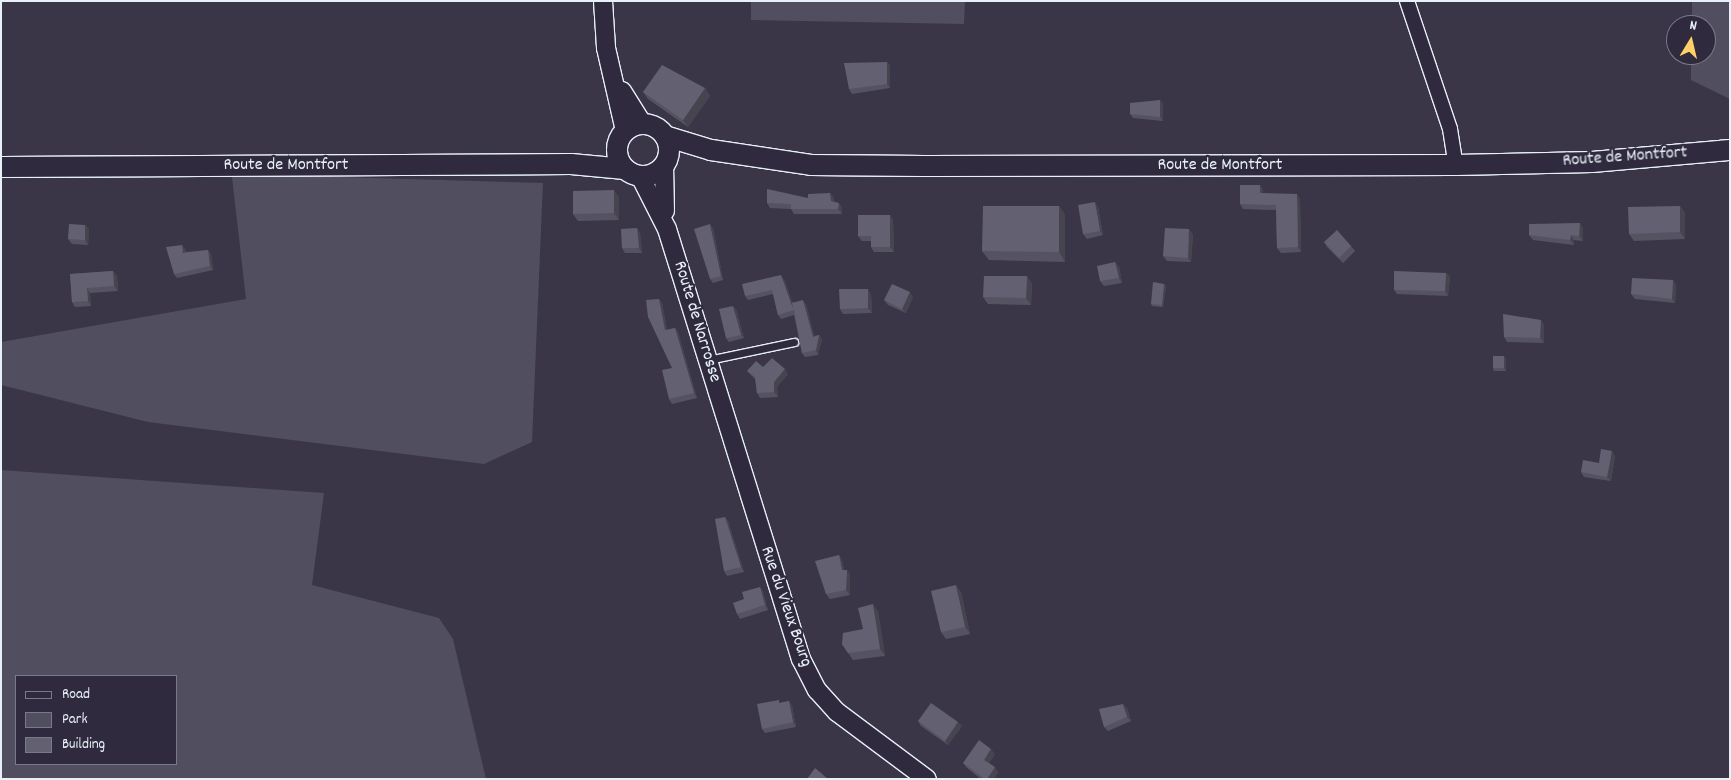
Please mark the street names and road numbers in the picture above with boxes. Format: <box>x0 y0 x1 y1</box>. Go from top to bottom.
street label: Route de Montfort <box>1562 143 1688 173</box>
street label: Route de Montfort <box>224 155 348 177</box>
street label: Route de Montfort <box>1158 155 1282 177</box>
street label: Route de Narrosse <box>667 259 725 385</box>
street label: Rue du Vieux Bourg <box>754 544 816 670</box>

